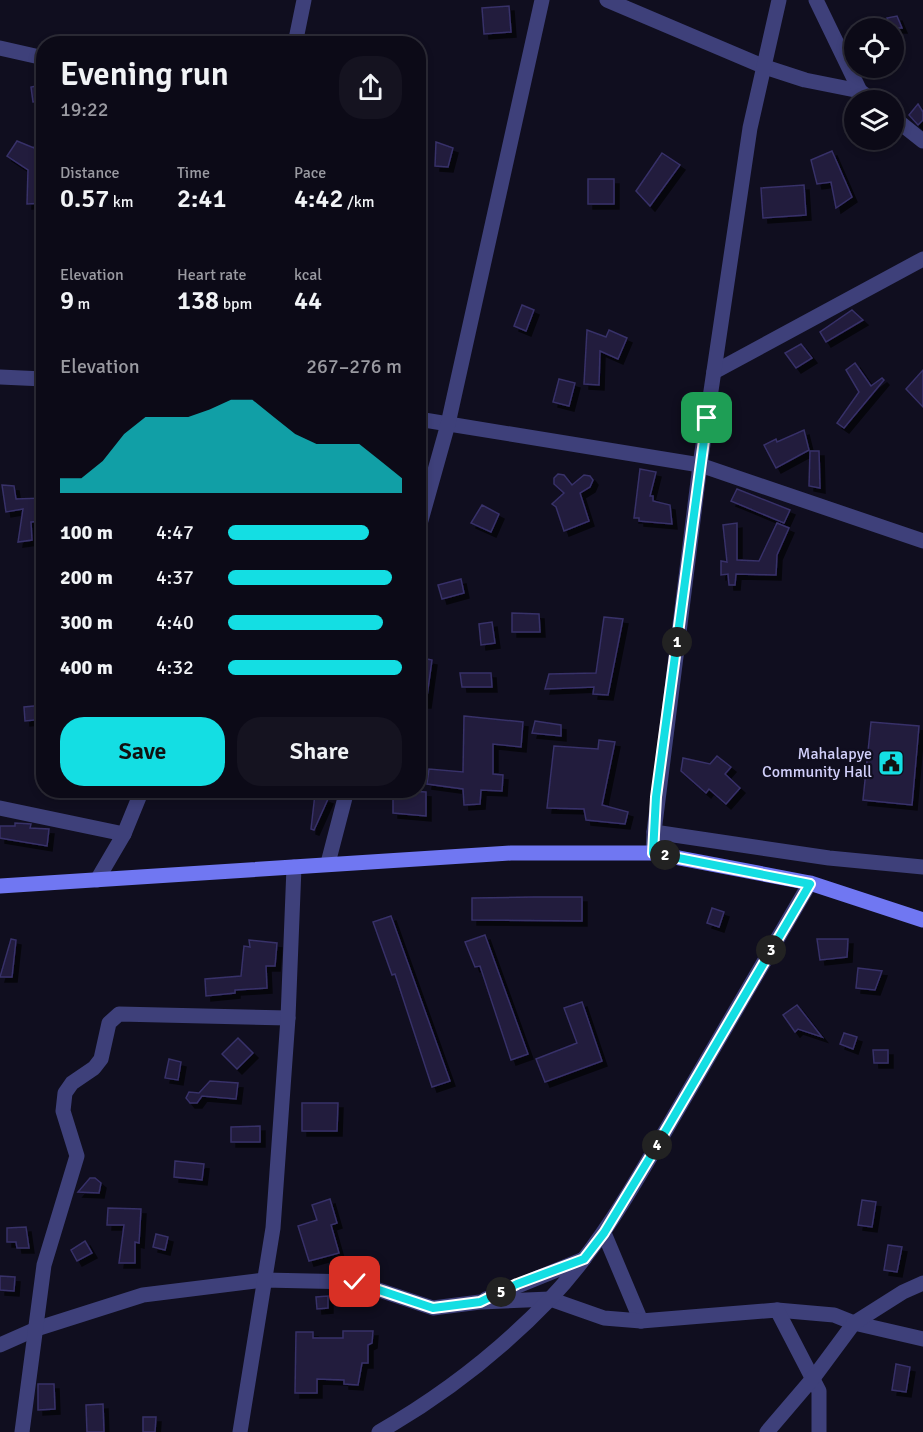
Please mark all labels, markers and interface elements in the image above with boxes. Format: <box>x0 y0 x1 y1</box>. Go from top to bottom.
map controls <box>844 18 904 150</box>
button: locate <box>844 18 904 78</box>
text: Evening run <box>60 54 229 95</box>
button: share <box>339 56 402 119</box>
button: layers <box>844 90 904 150</box>
text: 19:22 <box>60 97 109 122</box>
text: Distance <box>60 163 120 183</box>
text: Time <box>177 163 210 183</box>
text: Pace <box>294 163 326 183</box>
text: 0.57 <box>60 183 109 215</box>
text: 2:41 <box>177 183 226 215</box>
text: 4:42 <box>294 183 343 215</box>
text: km <box>109 192 134 212</box>
text: /km <box>343 192 375 212</box>
text: Elevation <box>60 265 124 285</box>
text: Heart rate <box>177 265 246 285</box>
text: kcal <box>294 265 322 285</box>
text: 9 <box>60 285 74 317</box>
text: 138 <box>177 285 219 317</box>
text: 44 <box>294 285 322 317</box>
text: m <box>74 294 90 314</box>
text: bpm <box>219 294 252 314</box>
text: Elevation <box>60 354 140 379</box>
text: 267–276 m <box>306 354 402 379</box>
pin <box>681 392 732 443</box>
icon: arrive <box>690 401 723 434</box>
text: 100 m <box>60 520 113 545</box>
text: 4:47 <box>156 520 194 545</box>
text: 200 m <box>60 565 113 590</box>
text: 4:37 <box>156 565 194 590</box>
text: 300 m <box>60 610 113 635</box>
text: 4:40 <box>156 610 194 635</box>
pin: 1 <box>662 627 692 657</box>
text: 1 <box>673 632 681 652</box>
text: 400 m <box>60 655 113 680</box>
text: 4:32 <box>156 655 194 680</box>
button: Save <box>60 717 225 786</box>
button: Share <box>237 717 402 786</box>
place label: Mahalapye Community Hall <box>762 744 872 782</box>
public building icon: Mahalapye Community Hall <box>876 748 906 778</box>
pin: 2 <box>650 840 680 870</box>
text: 2 <box>661 845 669 865</box>
pin: 3 <box>756 935 786 965</box>
text: 3 <box>767 940 775 960</box>
pin: 4 <box>642 1130 672 1160</box>
text: 4 <box>653 1135 661 1155</box>
pin <box>329 1256 380 1307</box>
icon: check <box>338 1265 371 1298</box>
pin: 5 <box>486 1277 516 1307</box>
text: 5 <box>497 1282 505 1302</box>

